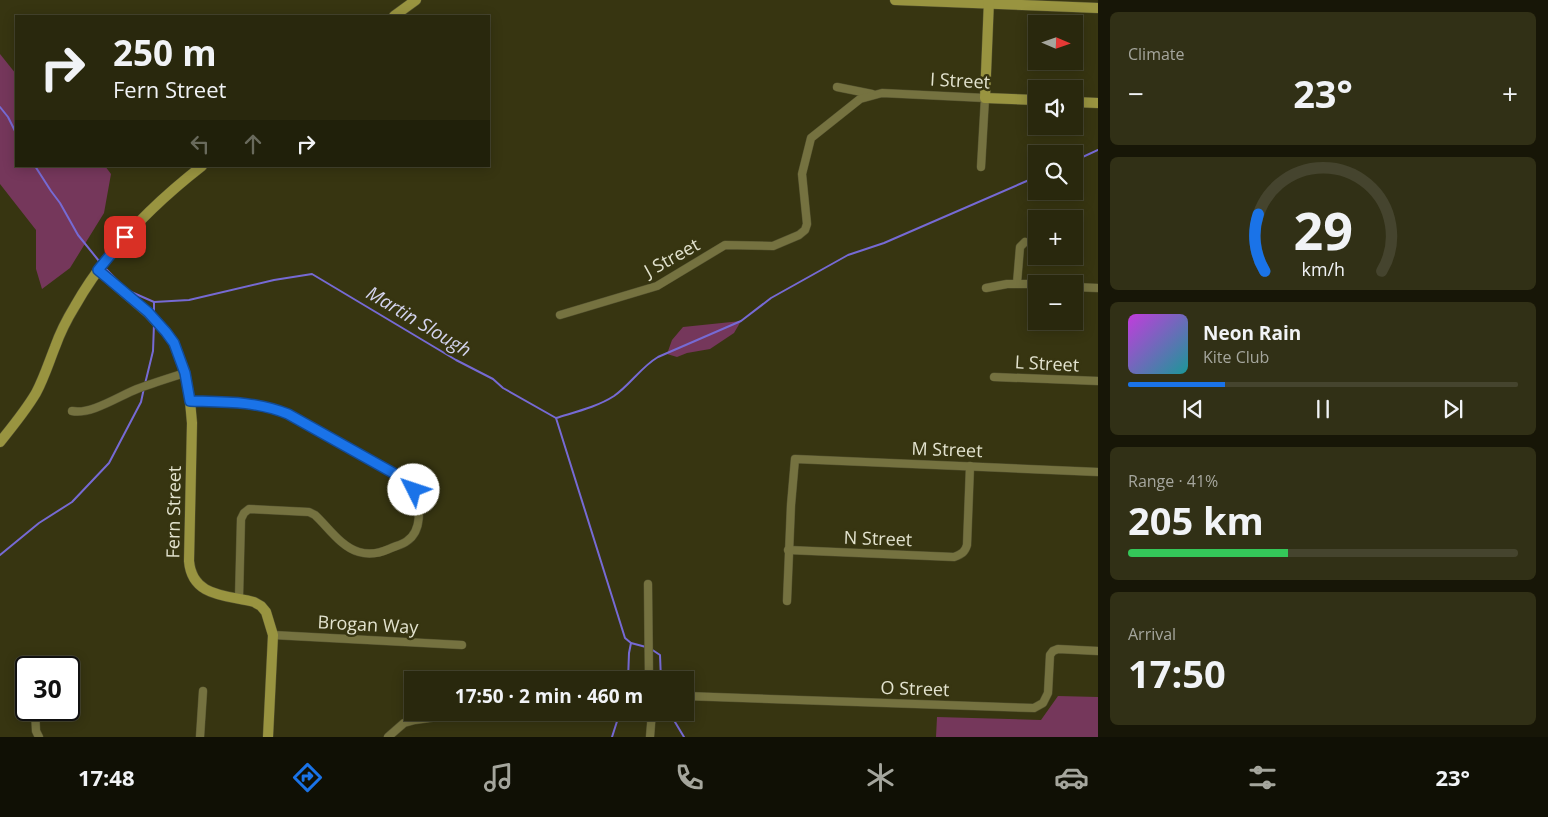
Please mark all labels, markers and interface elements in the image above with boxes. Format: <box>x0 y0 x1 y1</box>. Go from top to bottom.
north arrow <box>1028 15 1082 70</box>
map controls <box>1028 15 1083 330</box>
text: 250 m <box>113 29 217 76</box>
icon: right <box>30 35 95 100</box>
text: Climate <box>1128 43 1185 65</box>
street label: I Street <box>929 66 991 94</box>
text: 23° <box>1293 67 1353 119</box>
text: Fern Street <box>113 74 226 104</box>
text: − <box>1128 74 1144 112</box>
text: + <box>1502 74 1518 112</box>
button: sound <box>1028 80 1083 135</box>
icon: left <box>186 130 214 158</box>
icon: ahead <box>239 130 267 158</box>
icon: right <box>292 130 320 158</box>
button: search <box>1028 145 1083 200</box>
text: 29 <box>1293 194 1353 265</box>
button: + <box>1028 210 1083 265</box>
pin <box>104 216 146 258</box>
icon: arrive <box>111 223 139 251</box>
street label: J Street <box>638 232 703 283</box>
text: km/h <box>1301 257 1345 281</box>
button: − <box>1028 275 1083 330</box>
water label: Martin Slough <box>362 279 476 363</box>
text: Neon Rain <box>1203 320 1301 346</box>
text: Kite Club <box>1203 346 1269 368</box>
street label: L Street <box>1014 349 1080 377</box>
icon: previous <box>1179 395 1207 423</box>
icon: pause <box>1309 395 1337 423</box>
icon: next <box>1439 395 1467 423</box>
street label: M Street <box>911 436 983 462</box>
position arrow <box>387 463 439 515</box>
street label: Fern Street <box>160 465 186 559</box>
text: Range · 41% <box>1128 470 1218 492</box>
text: 205 km <box>1128 494 1264 546</box>
street label: N Street <box>843 525 913 551</box>
street label: Brogan Way <box>317 609 420 639</box>
text: Arrival <box>1128 623 1176 645</box>
text: 17:50 <box>1128 647 1226 699</box>
speed limit sign: 30 <box>15 656 80 721</box>
street label: O Street <box>880 675 950 701</box>
text: 17:50 · 2 min · 460 m <box>455 683 643 709</box>
icon: directions <box>290 760 325 795</box>
icon: music <box>481 760 516 795</box>
icon: phone <box>672 760 707 795</box>
icon: climate <box>863 760 898 795</box>
icon: car <box>1054 760 1089 795</box>
icon: filters <box>1245 760 1280 795</box>
text: 17:48 <box>78 762 135 792</box>
text: 23° <box>1435 762 1470 792</box>

